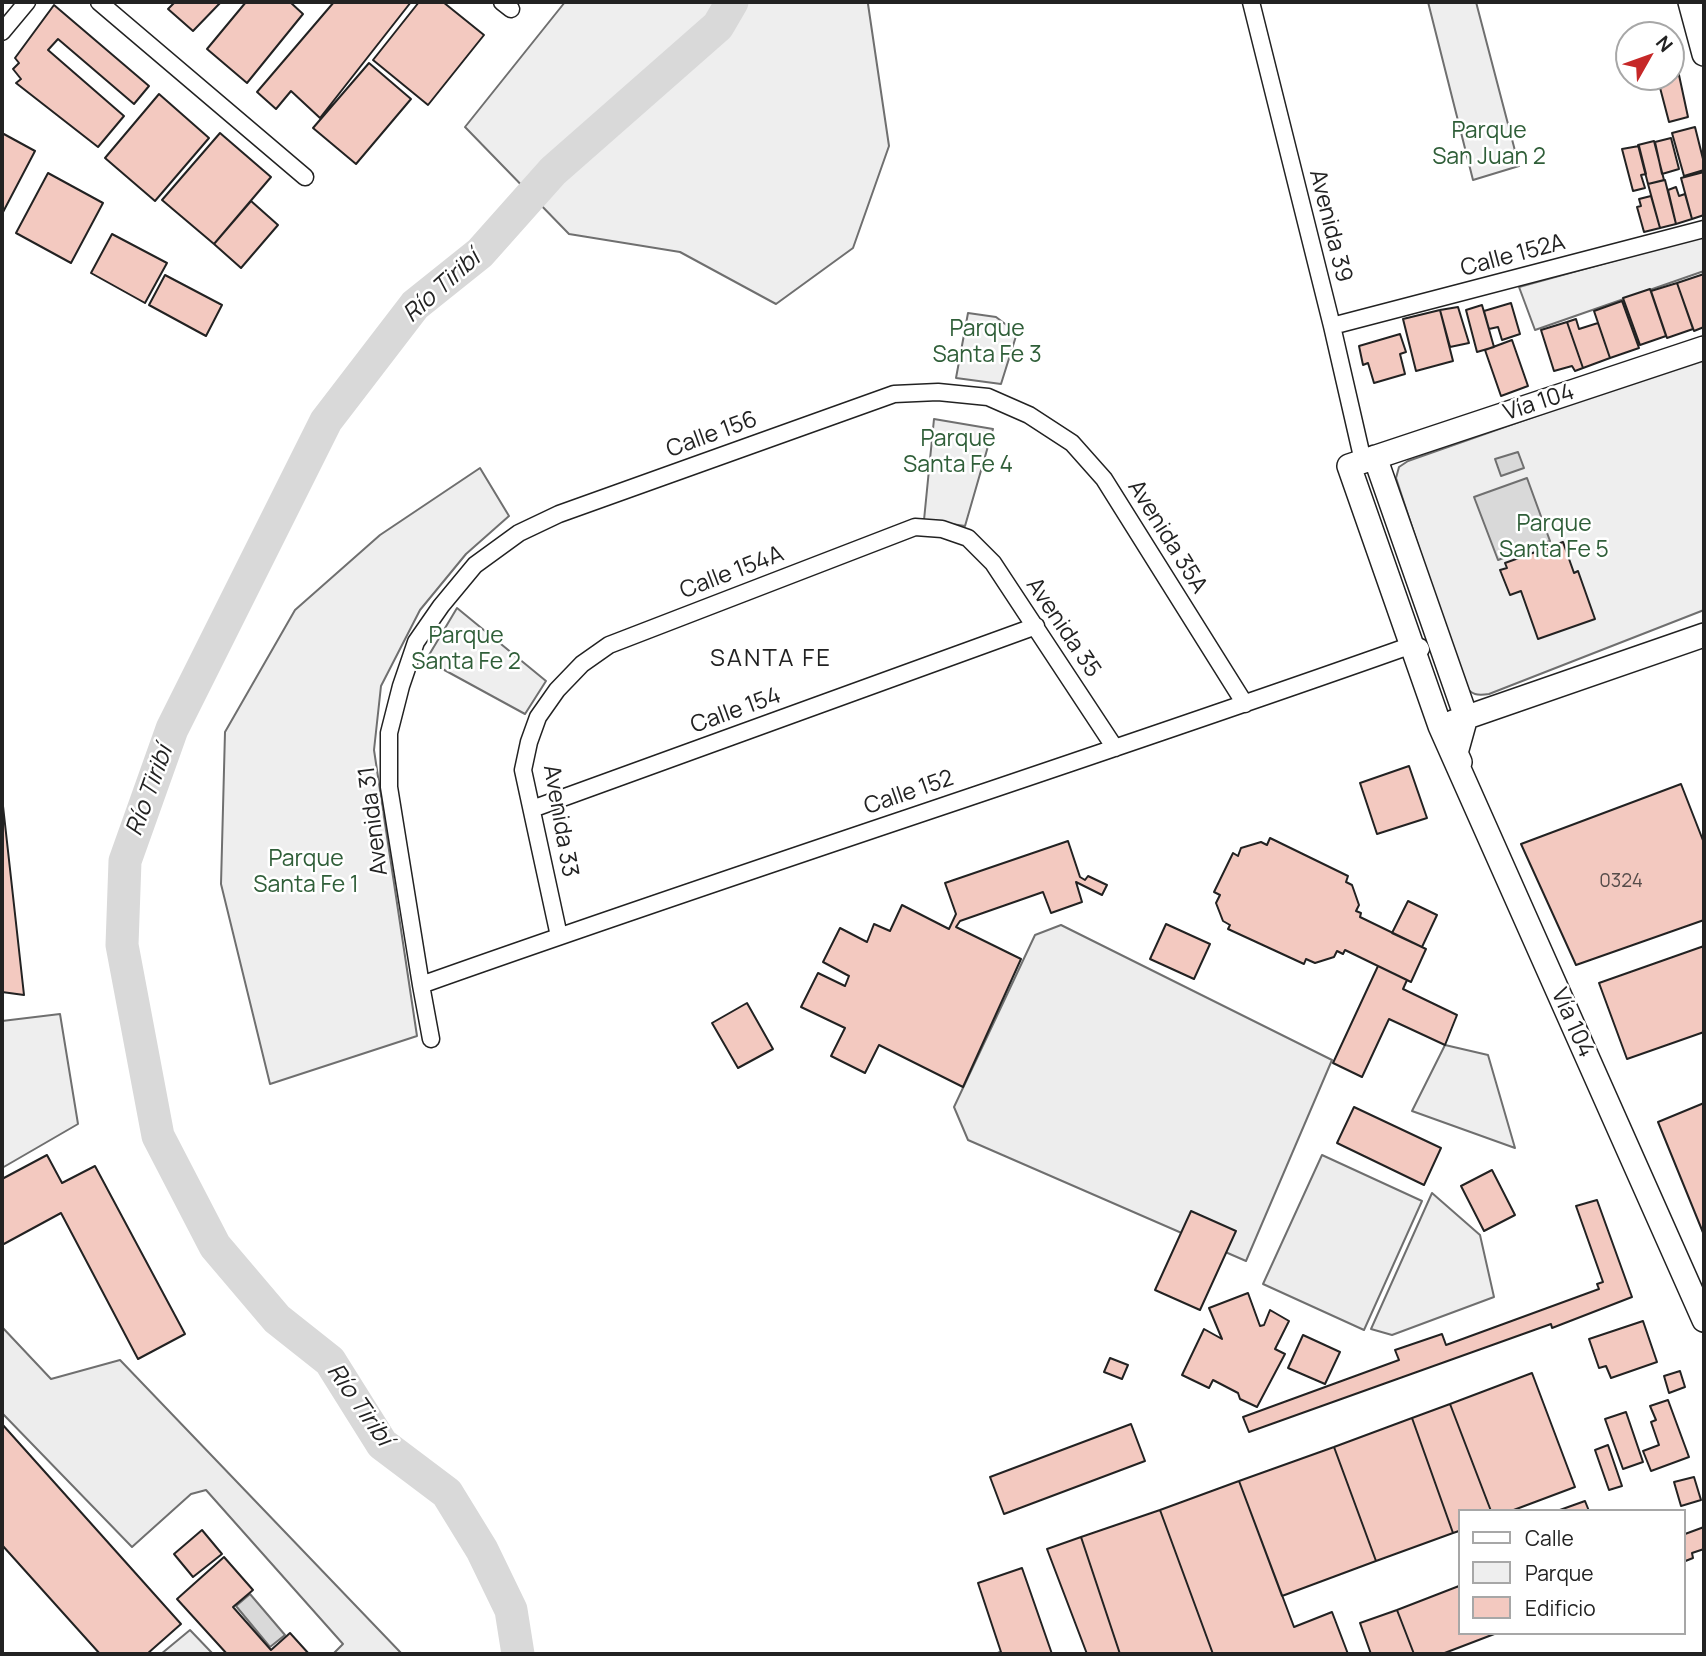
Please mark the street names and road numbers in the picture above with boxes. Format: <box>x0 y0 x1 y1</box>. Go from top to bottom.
street label: Avenida 39 <box>1303 167 1357 285</box>
street label: Calle 152A <box>1458 229 1568 283</box>
street label: Vía 104 <box>1500 379 1578 427</box>
street label: Calle 156 <box>663 406 761 464</box>
street label: Avenida 35A <box>1121 475 1213 599</box>
street label: Calle 154A <box>676 541 788 605</box>
street label: Avenida 35 <box>1020 573 1106 683</box>
street label: Calle 154 <box>687 682 785 740</box>
street label: Avenida 33 <box>537 763 583 879</box>
street label: Avenida 31 <box>354 765 394 877</box>
street label: Calle 152 <box>861 765 957 821</box>
street label: Vía 104 <box>1545 984 1599 1062</box>

